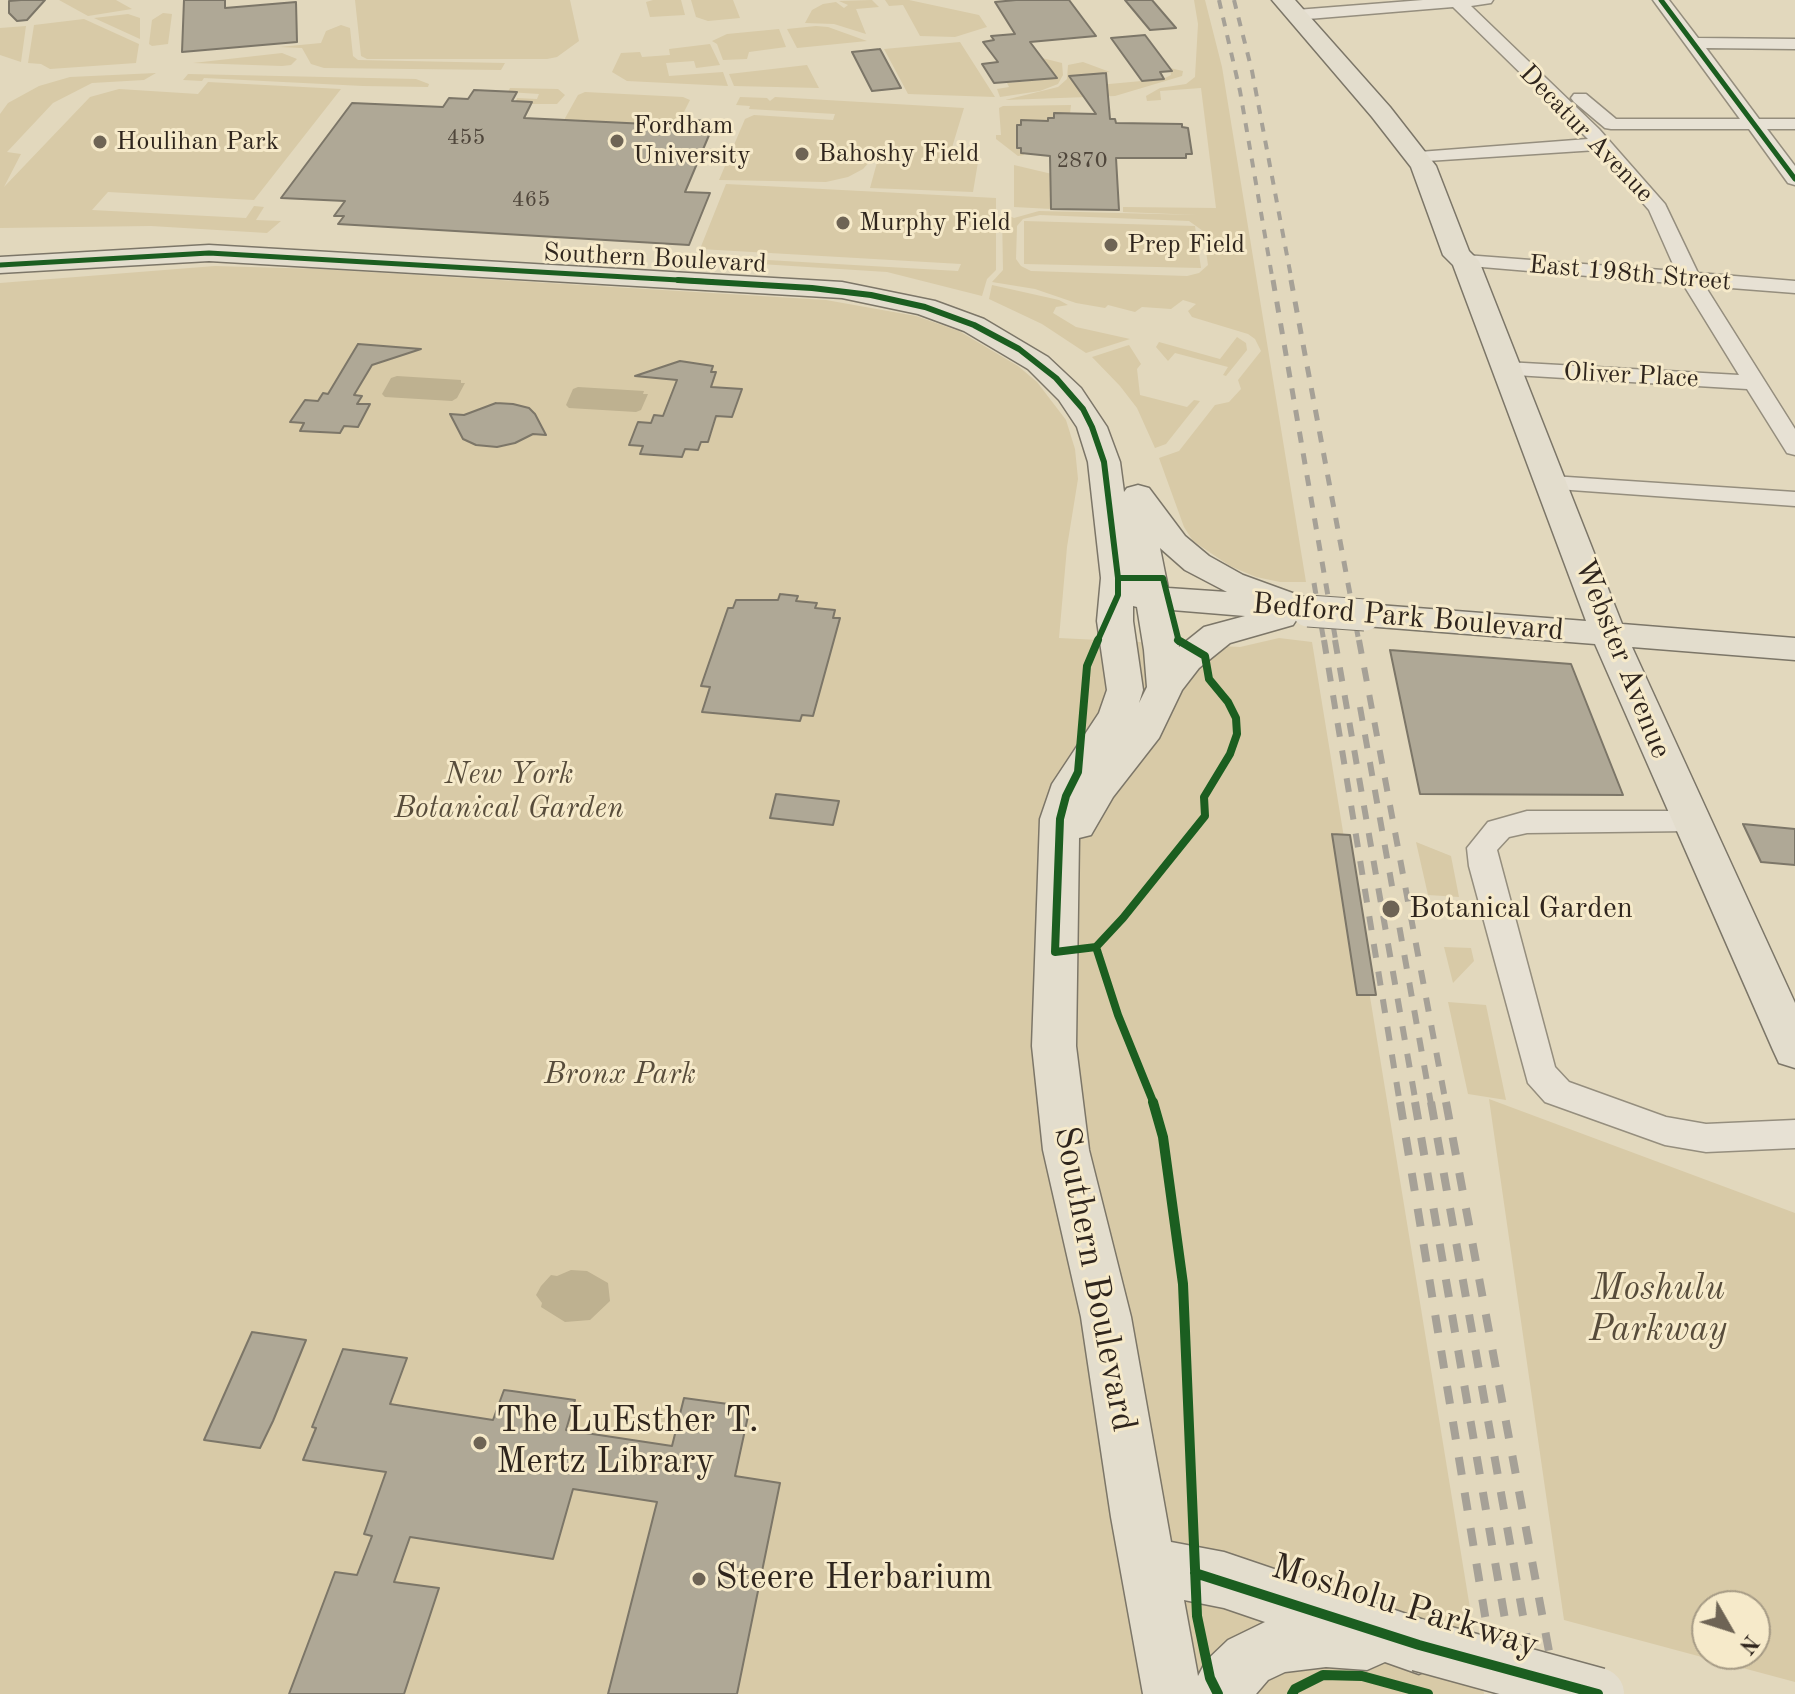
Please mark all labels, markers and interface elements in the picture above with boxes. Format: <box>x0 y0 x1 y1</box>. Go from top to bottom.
street label: Decatur Avenue <box>1512 58 1660 210</box>
place label: Fordham University <box>633 110 751 172</box>
house number: 455 <box>447 125 485 151</box>
place label: Houlihan Park <box>116 126 279 158</box>
marker: Fordham University <box>608 132 626 150</box>
marker: Houlihan Park <box>91 133 109 151</box>
place label: Bahoshy Field <box>818 138 979 170</box>
marker: Bahoshy Field <box>793 145 811 163</box>
house number: 2870 <box>1056 148 1108 174</box>
house number: 465 <box>512 187 550 213</box>
place label: Murphy Field <box>859 207 1011 239</box>
marker: Murphy Field <box>834 214 852 232</box>
place label: Prep Field <box>1127 229 1245 261</box>
marker: Prep Field <box>1102 236 1120 254</box>
street label: Southern Boulevard <box>542 238 768 280</box>
street label: East 198th Street <box>1527 250 1733 298</box>
street label: Oliver Place <box>1563 357 1699 395</box>
street label: Webster Avenue <box>1566 554 1678 764</box>
street label: Bedford Park Boulevard <box>1251 586 1565 650</box>
park label: New York Botanical Garden <box>394 757 624 828</box>
place label: Botanical Garden <box>1409 891 1633 927</box>
marker: Botanical Garden <box>1380 898 1402 920</box>
park label: Bronx Park <box>544 1057 696 1093</box>
street label: Southern Boulevard <box>1043 1123 1145 1435</box>
park label: Moshulu Parkway <box>1589 1268 1727 1353</box>
place label: The LuEsther T. Mertz Library <box>496 1400 759 1485</box>
marker: The LuEsther T. Mertz Library <box>471 1434 489 1452</box>
street label: Mosholu Parkway <box>1266 1546 1544 1668</box>
place label: Steere Herbarium <box>715 1557 993 1601</box>
marker: Steere Herbarium <box>690 1570 708 1588</box>
north arrow <box>1691 1590 1771 1670</box>
text: N <box>1734 1630 1762 1657</box>

